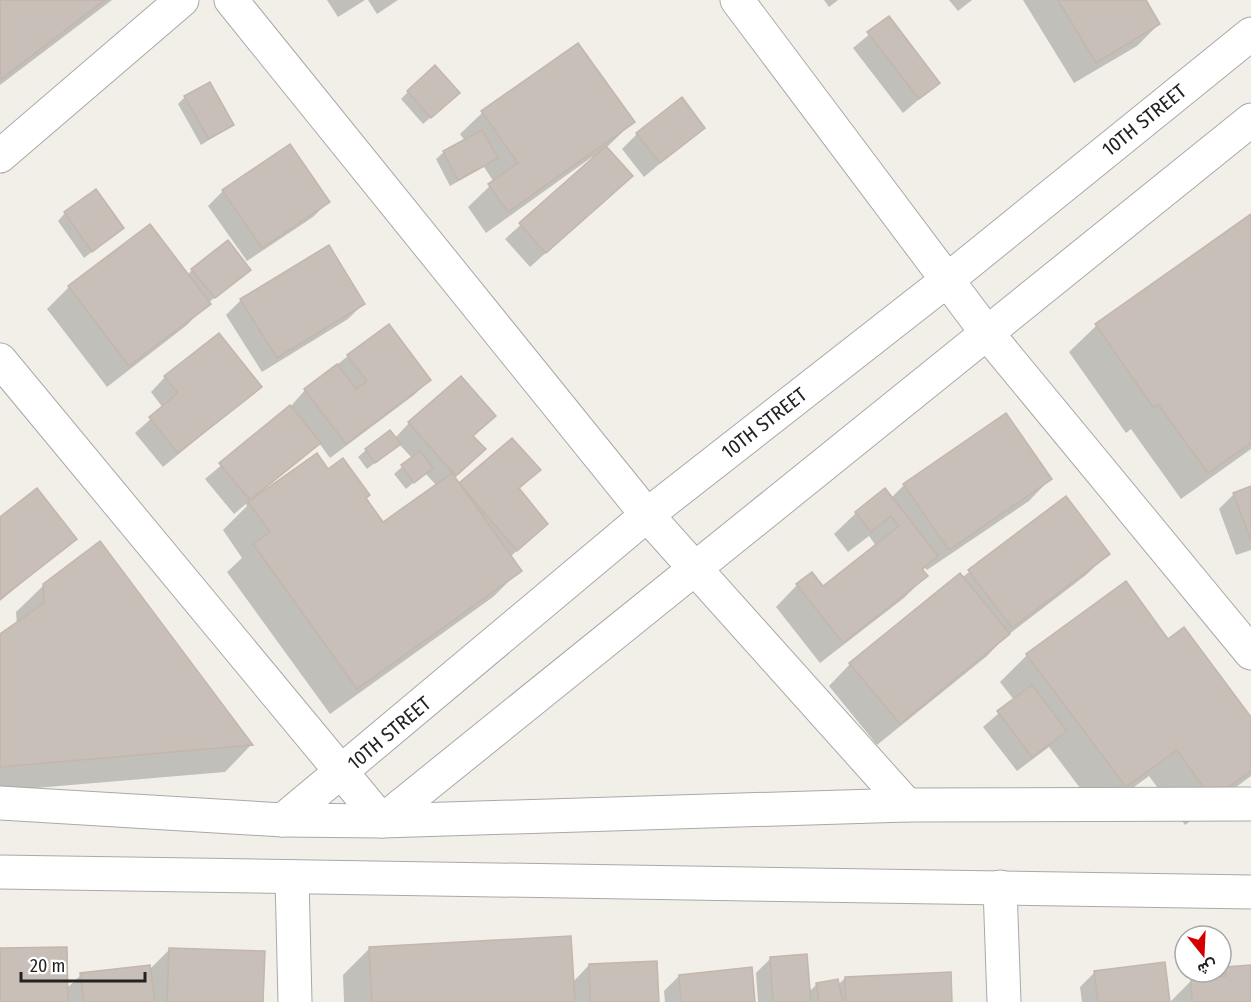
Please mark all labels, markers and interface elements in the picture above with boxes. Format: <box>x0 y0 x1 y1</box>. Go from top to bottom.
street label: 10TH STREET <box>1097 78 1192 161</box>
street label: 10TH STREET <box>717 382 812 464</box>
street label: 10TH STREET <box>342 691 436 775</box>
north arrow <box>1173 924 1233 984</box>
scale bar <box>21 945 146 983</box>
text: 20 m <box>30 955 65 977</box>
text: ش <box>1195 956 1220 980</box>

